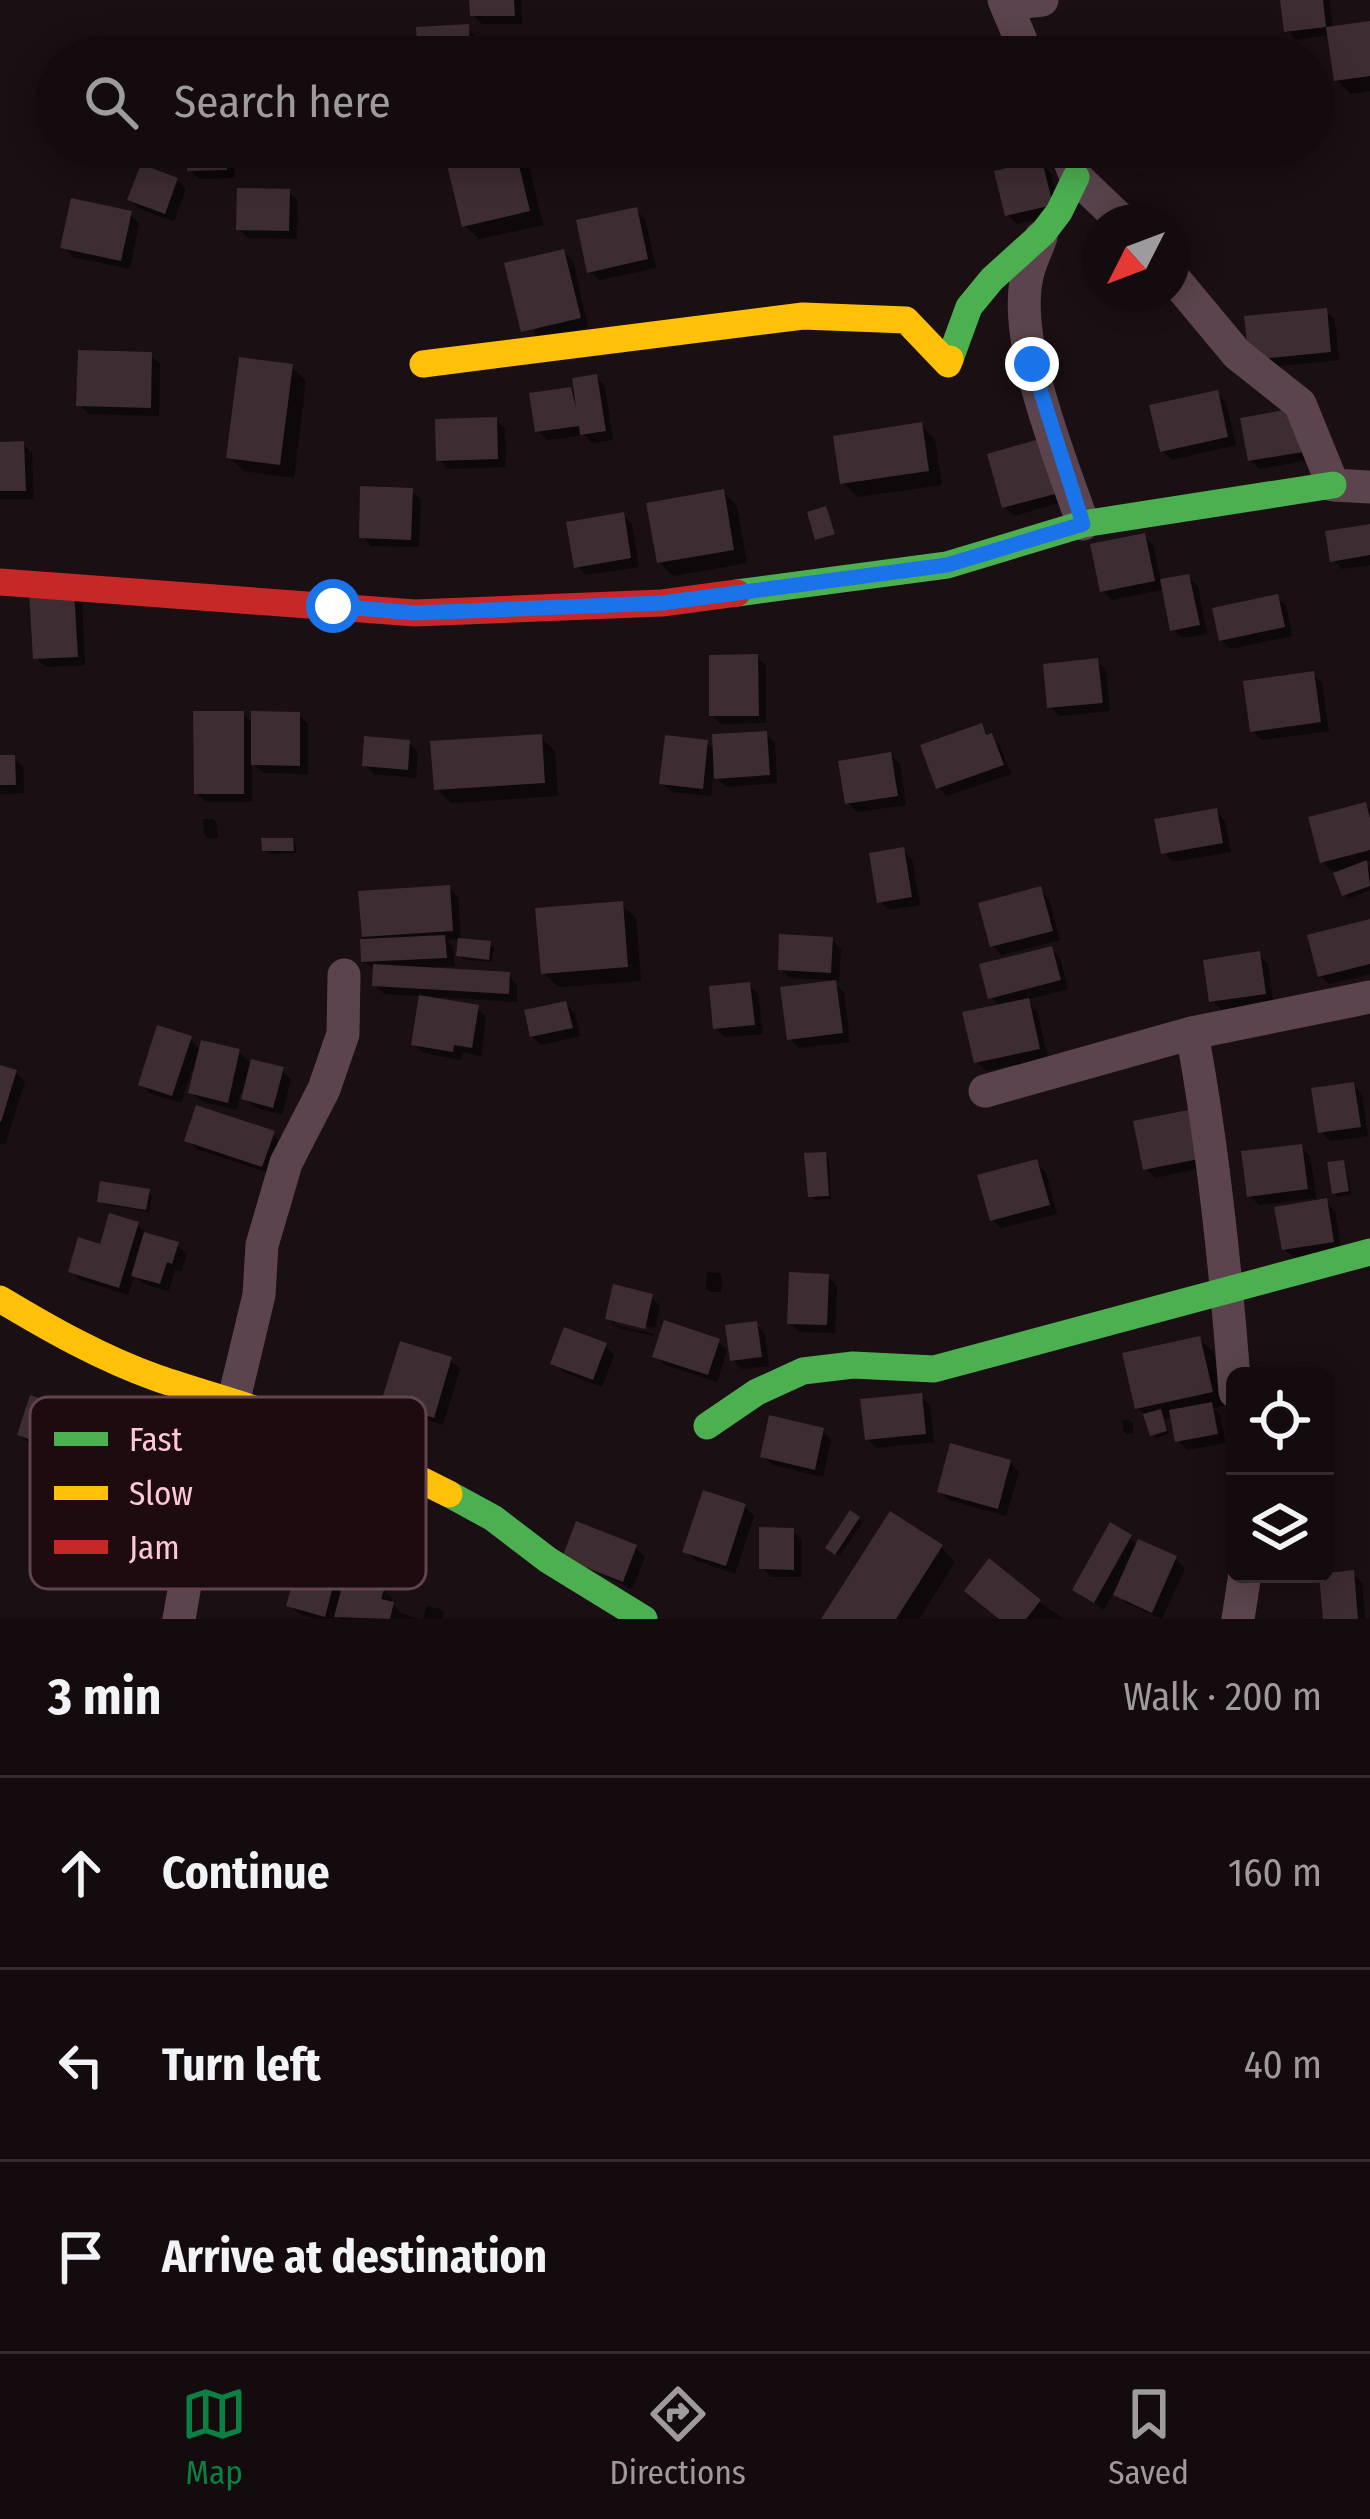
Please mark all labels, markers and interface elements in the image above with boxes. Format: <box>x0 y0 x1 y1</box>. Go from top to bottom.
search box <box>36 36 1334 168</box>
icon: search <box>78 69 144 135</box>
text: Search here <box>174 75 391 129</box>
north arrow <box>1082 204 1190 312</box>
route end <box>1005 337 1059 391</box>
route start <box>306 579 360 633</box>
map controls <box>1226 1367 1334 1583</box>
button: locate <box>1226 1367 1334 1475</box>
legend <box>30 1397 426 1589</box>
text: Fast <box>129 1420 183 1460</box>
text: Slow <box>129 1474 193 1514</box>
button: layers <box>1226 1475 1334 1583</box>
text: Jam <box>129 1528 180 1568</box>
text: 3 min <box>48 1666 162 1728</box>
text: Walk · 200 m <box>1123 1674 1322 1720</box>
icon: ahead <box>48 1840 114 1906</box>
text: Continue <box>162 1846 330 1900</box>
text: 160 m <box>1228 1850 1322 1896</box>
icon: left <box>48 2032 114 2098</box>
text: Turn left <box>162 2038 321 2092</box>
text: 40 m <box>1244 2042 1322 2088</box>
icon: arrive <box>48 2224 114 2290</box>
text: Arrive at destination <box>162 2230 547 2284</box>
tab: Map <box>181 2381 247 2493</box>
tab: Directions <box>609 2381 746 2493</box>
tab: Saved <box>1108 2381 1189 2493</box>

